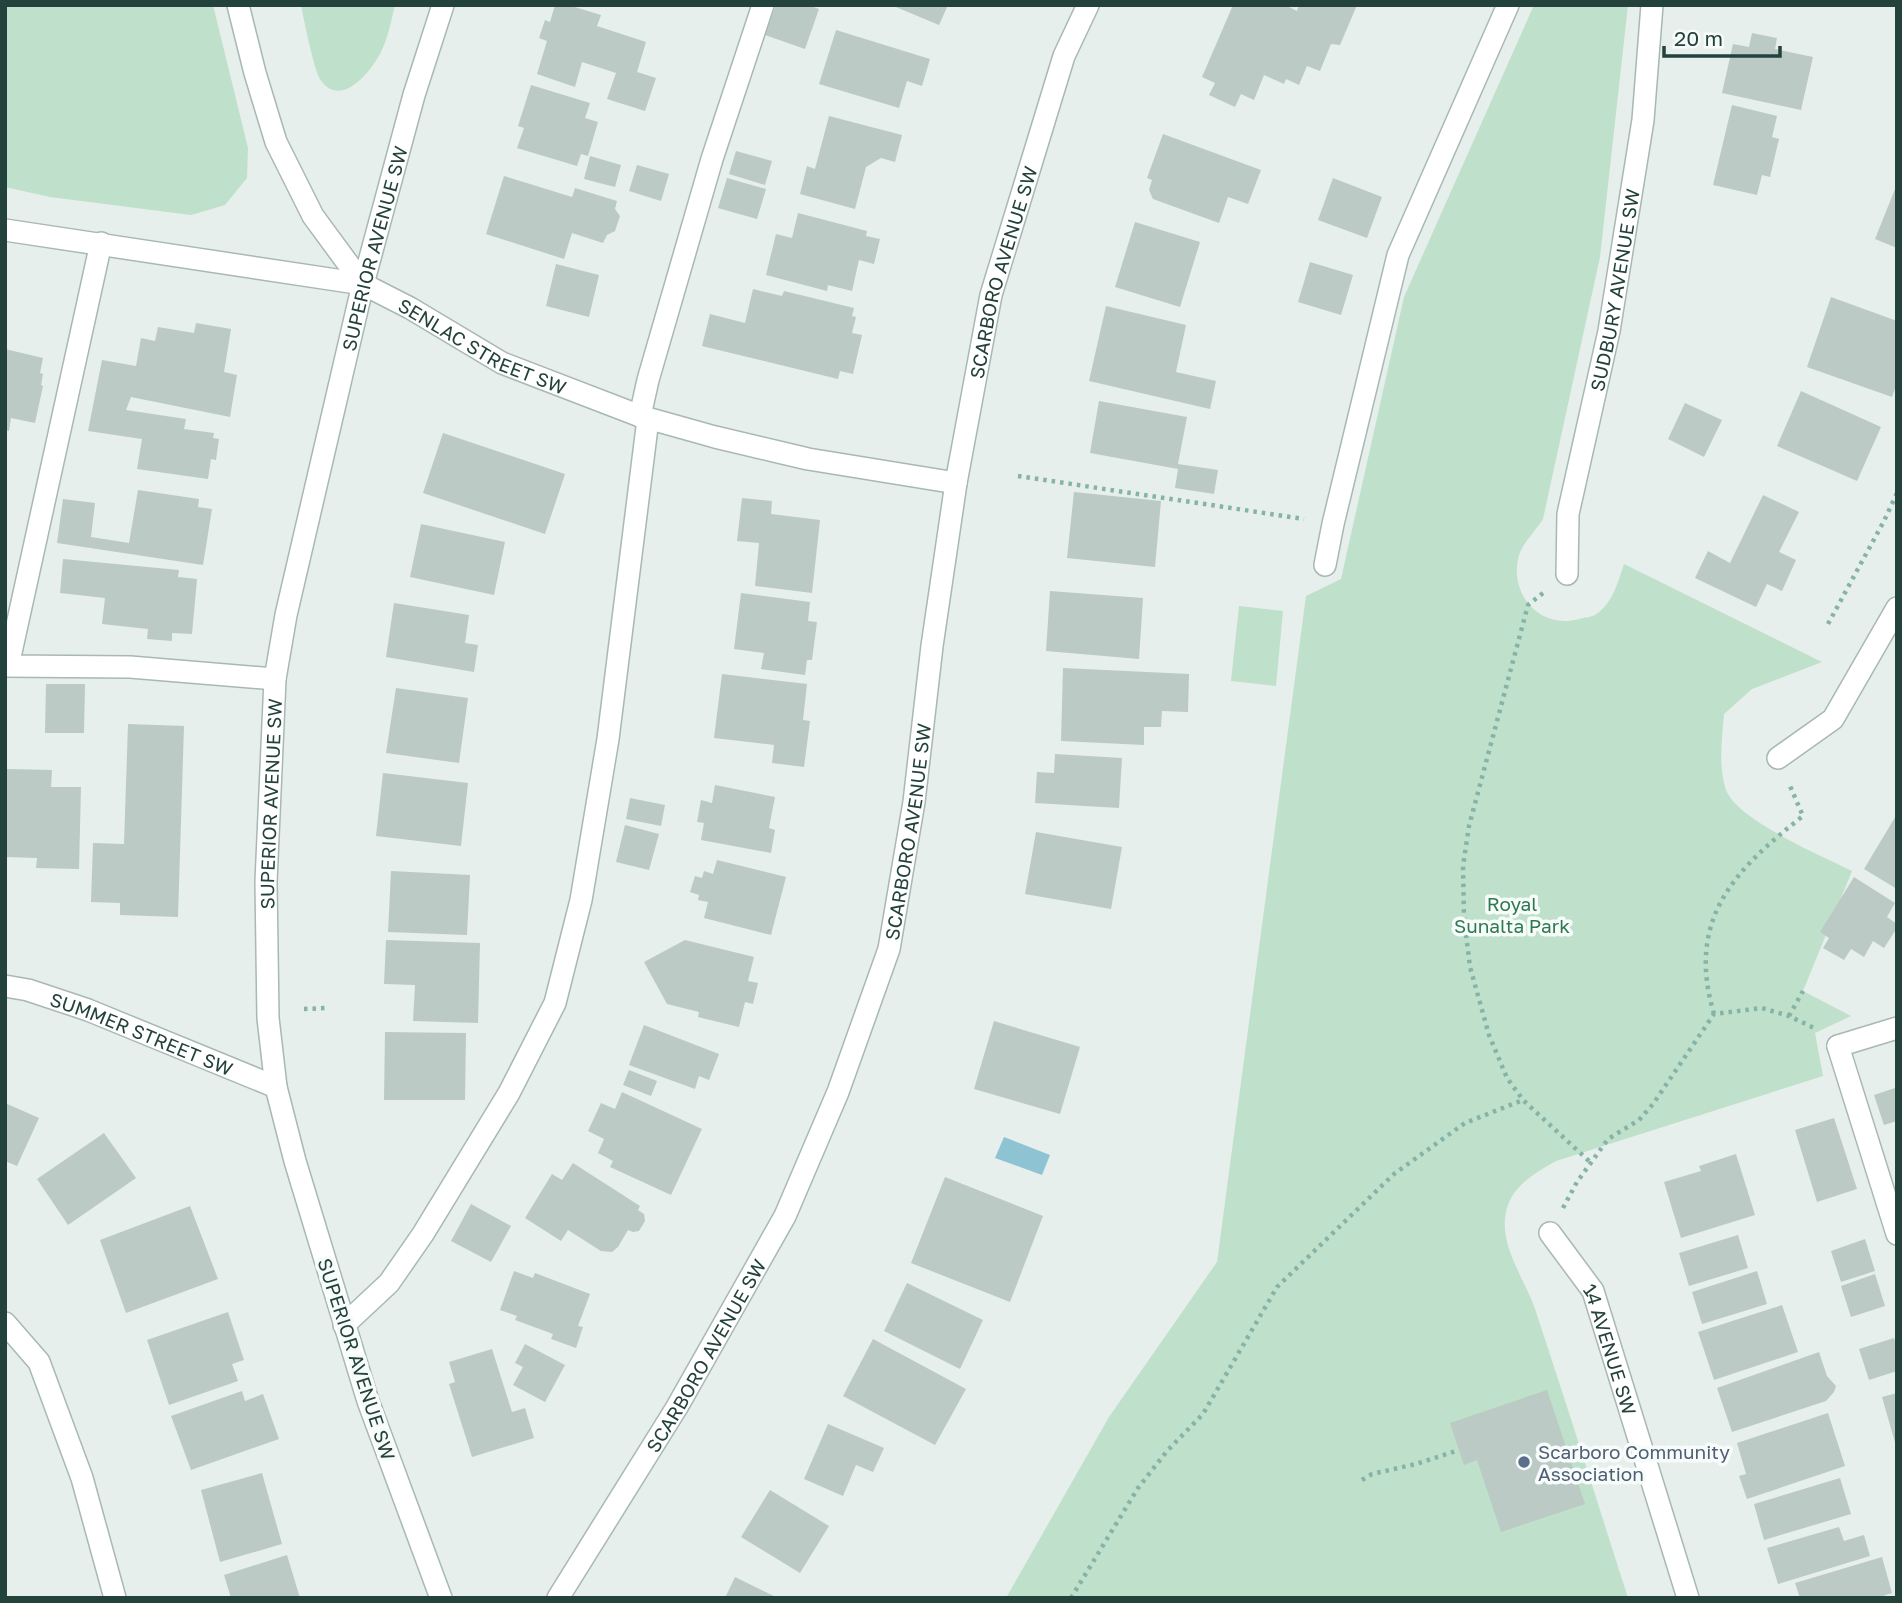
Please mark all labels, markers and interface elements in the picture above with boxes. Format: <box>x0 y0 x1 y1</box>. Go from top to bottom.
scale bar <box>1664 14 1780 58</box>
text: 20 m <box>1674 25 1723 51</box>
street label: SUPERIOR AVENUE SW <box>336 143 411 353</box>
street label: SCARBORO AVENUE SW <box>964 163 1041 380</box>
street label: SUDBURY AVENUE SW <box>1584 187 1643 393</box>
street label: SENLAC STREET SW <box>395 293 570 398</box>
street label: SUPERIOR AVENUE SW <box>254 698 286 909</box>
street label: SCARBORO AVENUE SW <box>879 722 935 942</box>
park label: Royal Sunalta Park <box>1454 892 1570 937</box>
street label: SUMMER STREET SW <box>47 987 237 1080</box>
street label: SUPERIOR AVENUE SW <box>313 1255 401 1463</box>
street label: SCARBORO AVENUE SW <box>640 1255 770 1456</box>
street label: 14 AVENUE SW <box>1580 1278 1642 1417</box>
place label: Scarboro Community Association <box>1538 1440 1730 1485</box>
marker: Scarboro Community Association <box>1516 1454 1532 1470</box>

